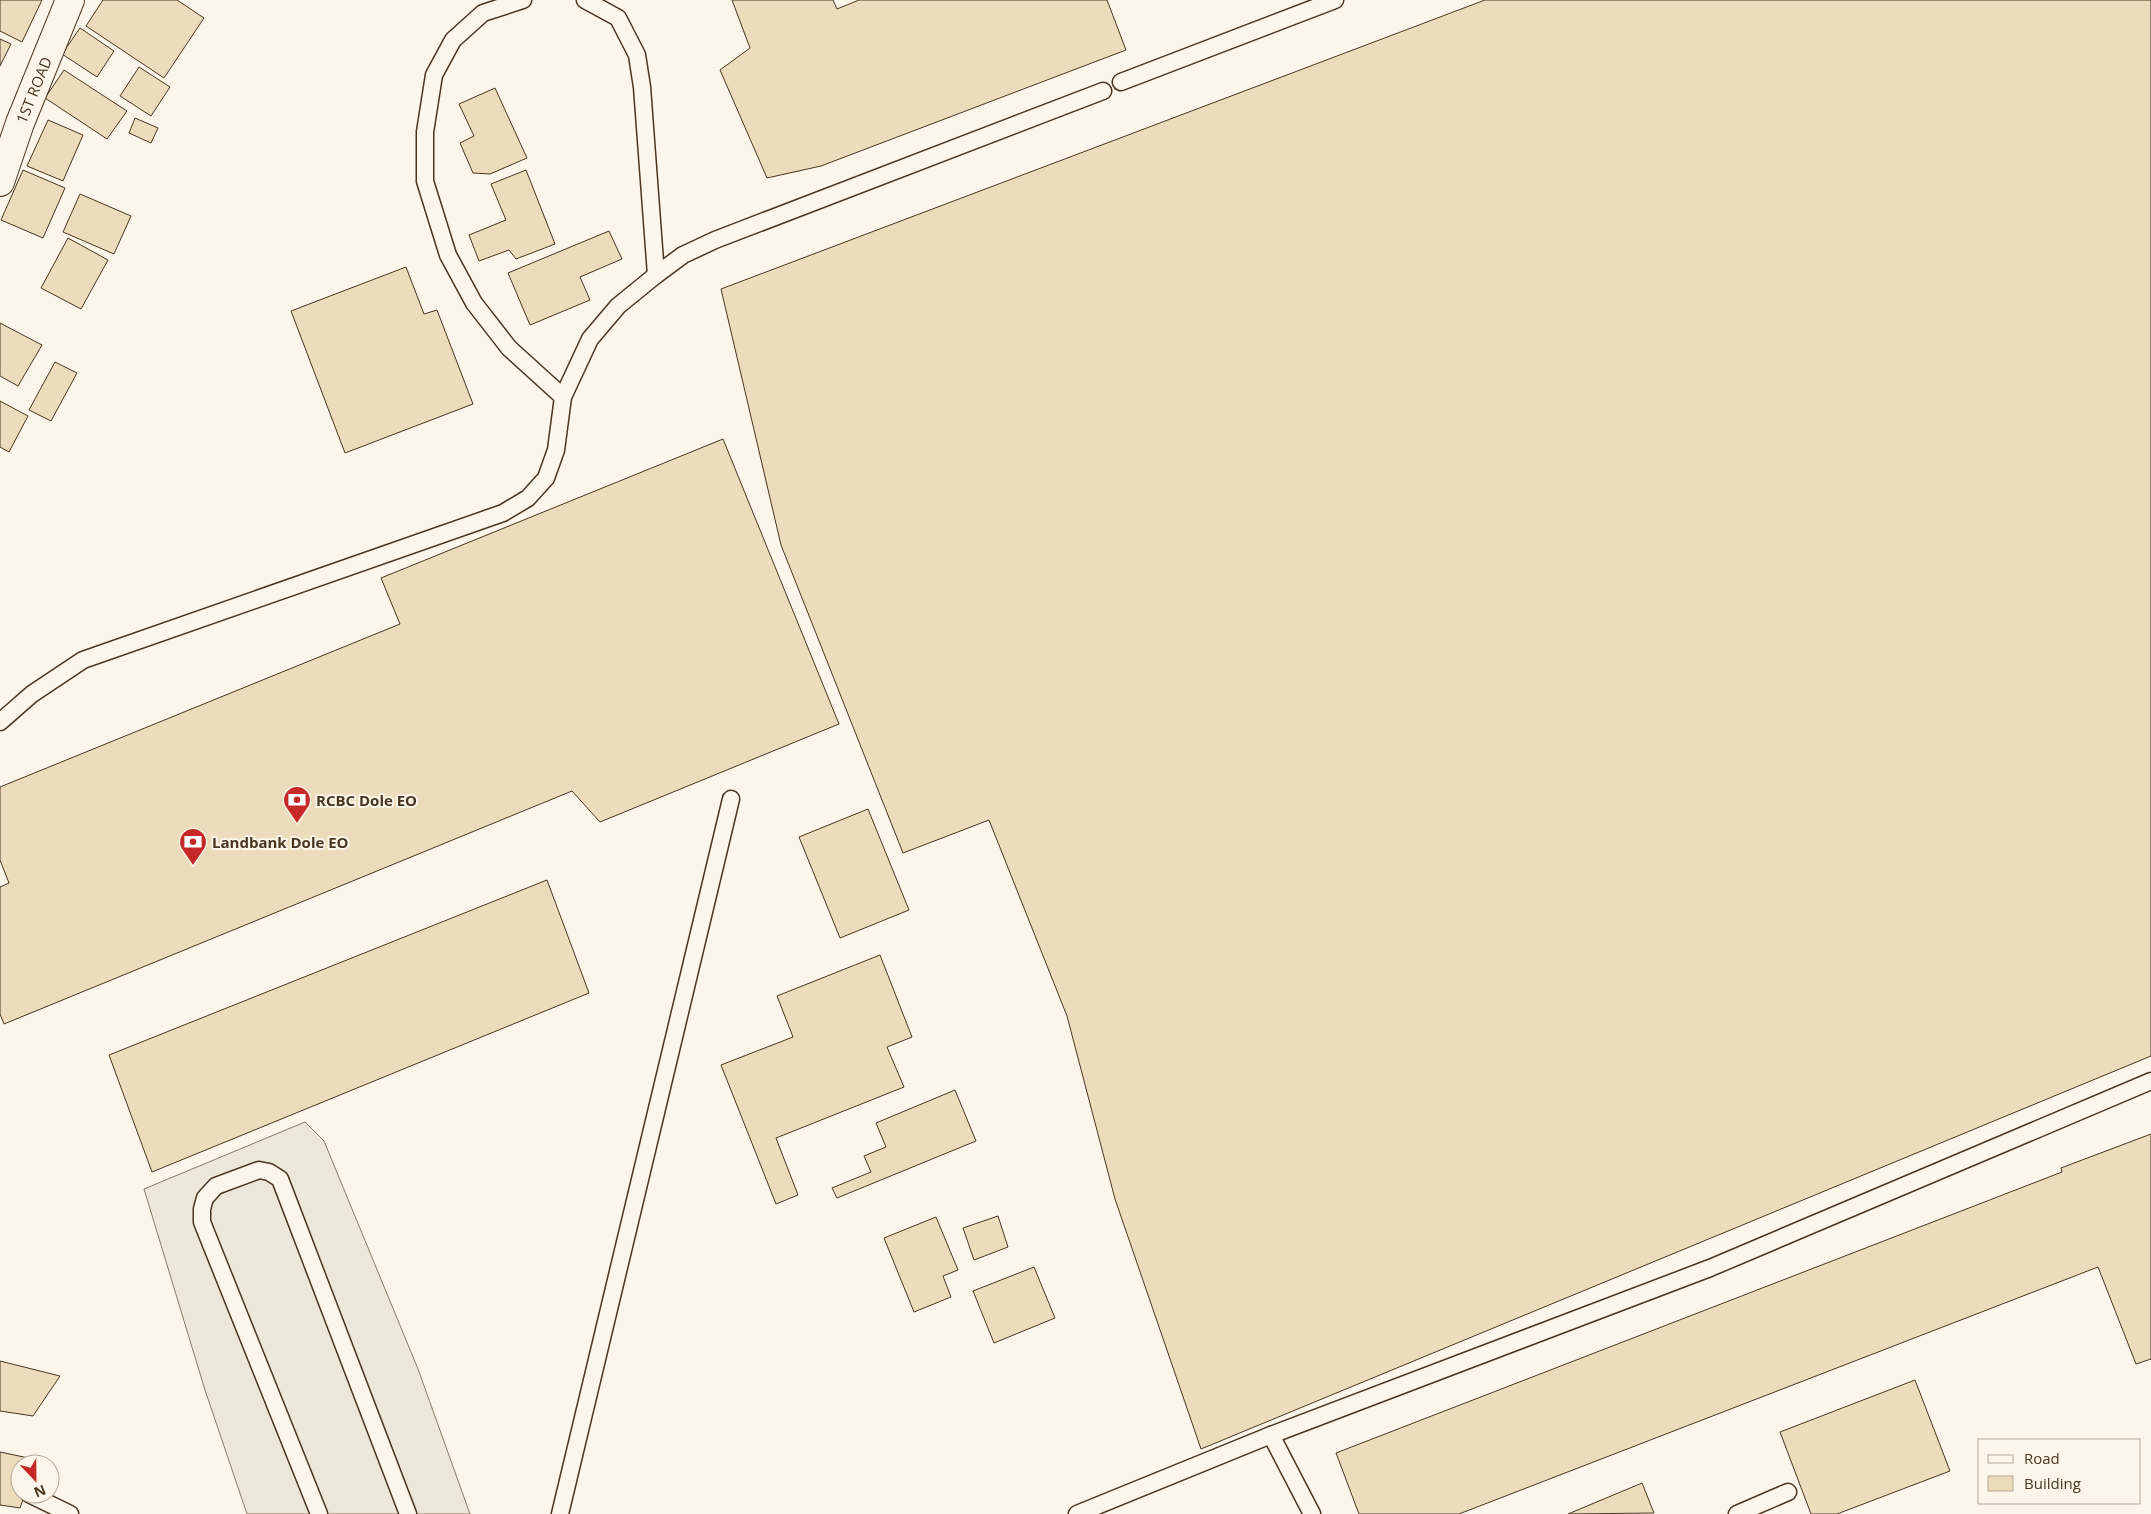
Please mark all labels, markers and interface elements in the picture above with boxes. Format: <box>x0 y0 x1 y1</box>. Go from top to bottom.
street label: 1ST ROAD <box>11 54 56 126</box>
bank icon: RCBC Dole EO <box>282 785 312 824</box>
place label: RCBC Dole EO <box>316 790 417 810</box>
bank icon: Landbank Dole EO <box>178 827 208 866</box>
place label: Landbank Dole EO <box>212 832 349 852</box>
legend <box>1978 1439 2141 1504</box>
text: Road <box>2024 1448 2060 1468</box>
north arrow <box>10 1454 60 1504</box>
text: Building <box>2024 1473 2081 1493</box>
text: N <box>31 1481 49 1502</box>

